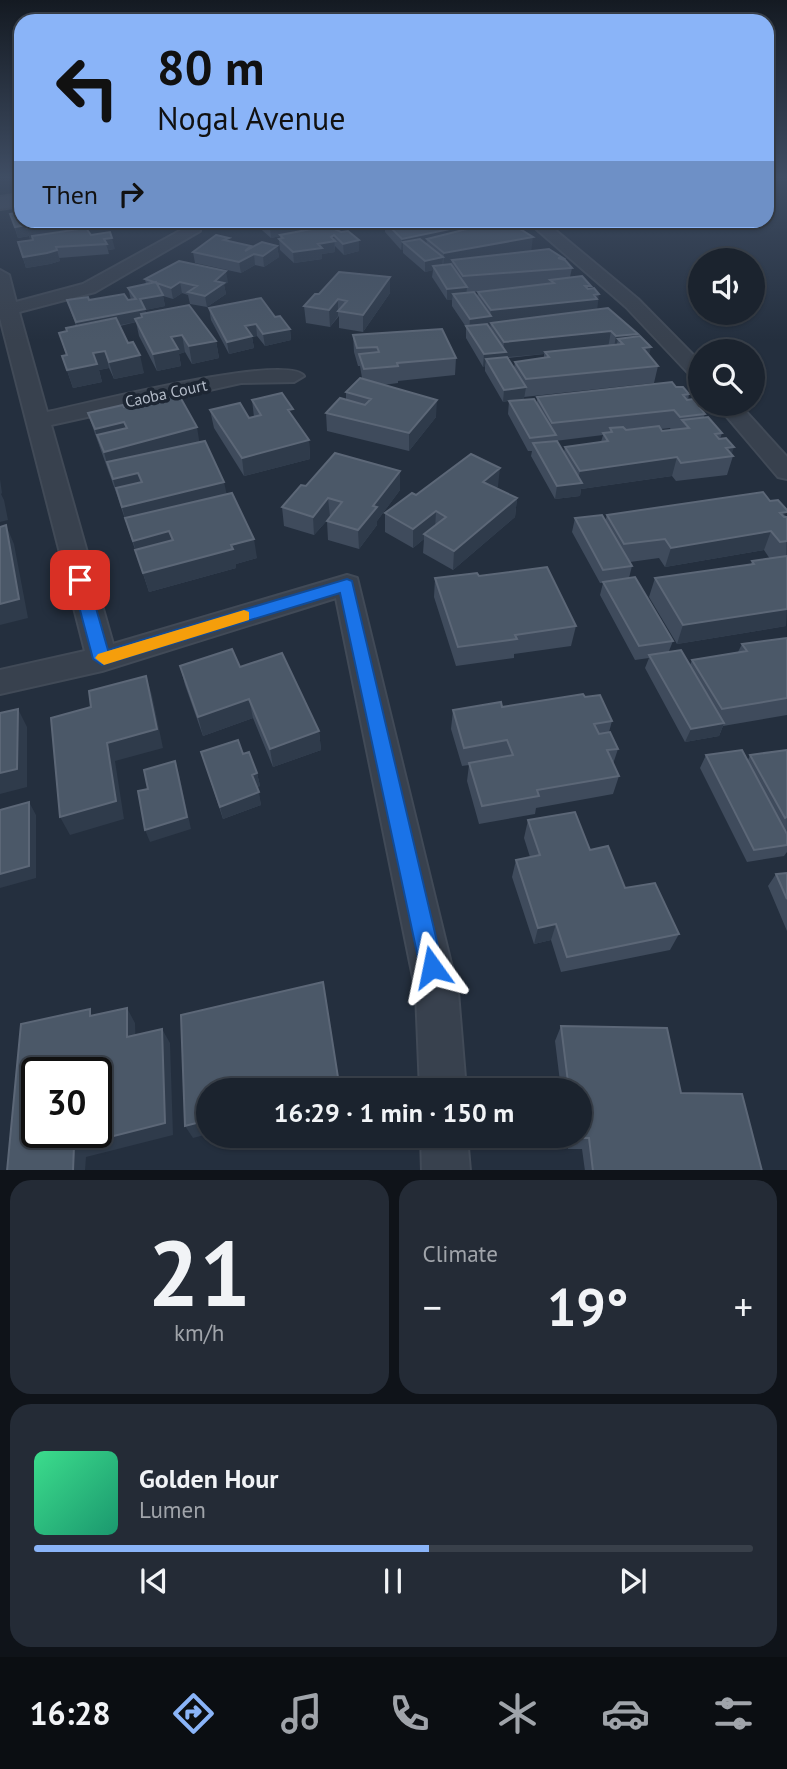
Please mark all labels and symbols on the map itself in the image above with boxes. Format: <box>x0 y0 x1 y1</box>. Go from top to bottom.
street label: Caoba Court <box>123 374 209 411</box>
pin <box>50 550 110 610</box>
position arrow <box>395 930 469 1004</box>
speed limit sign: 30 <box>21 1057 112 1148</box>

